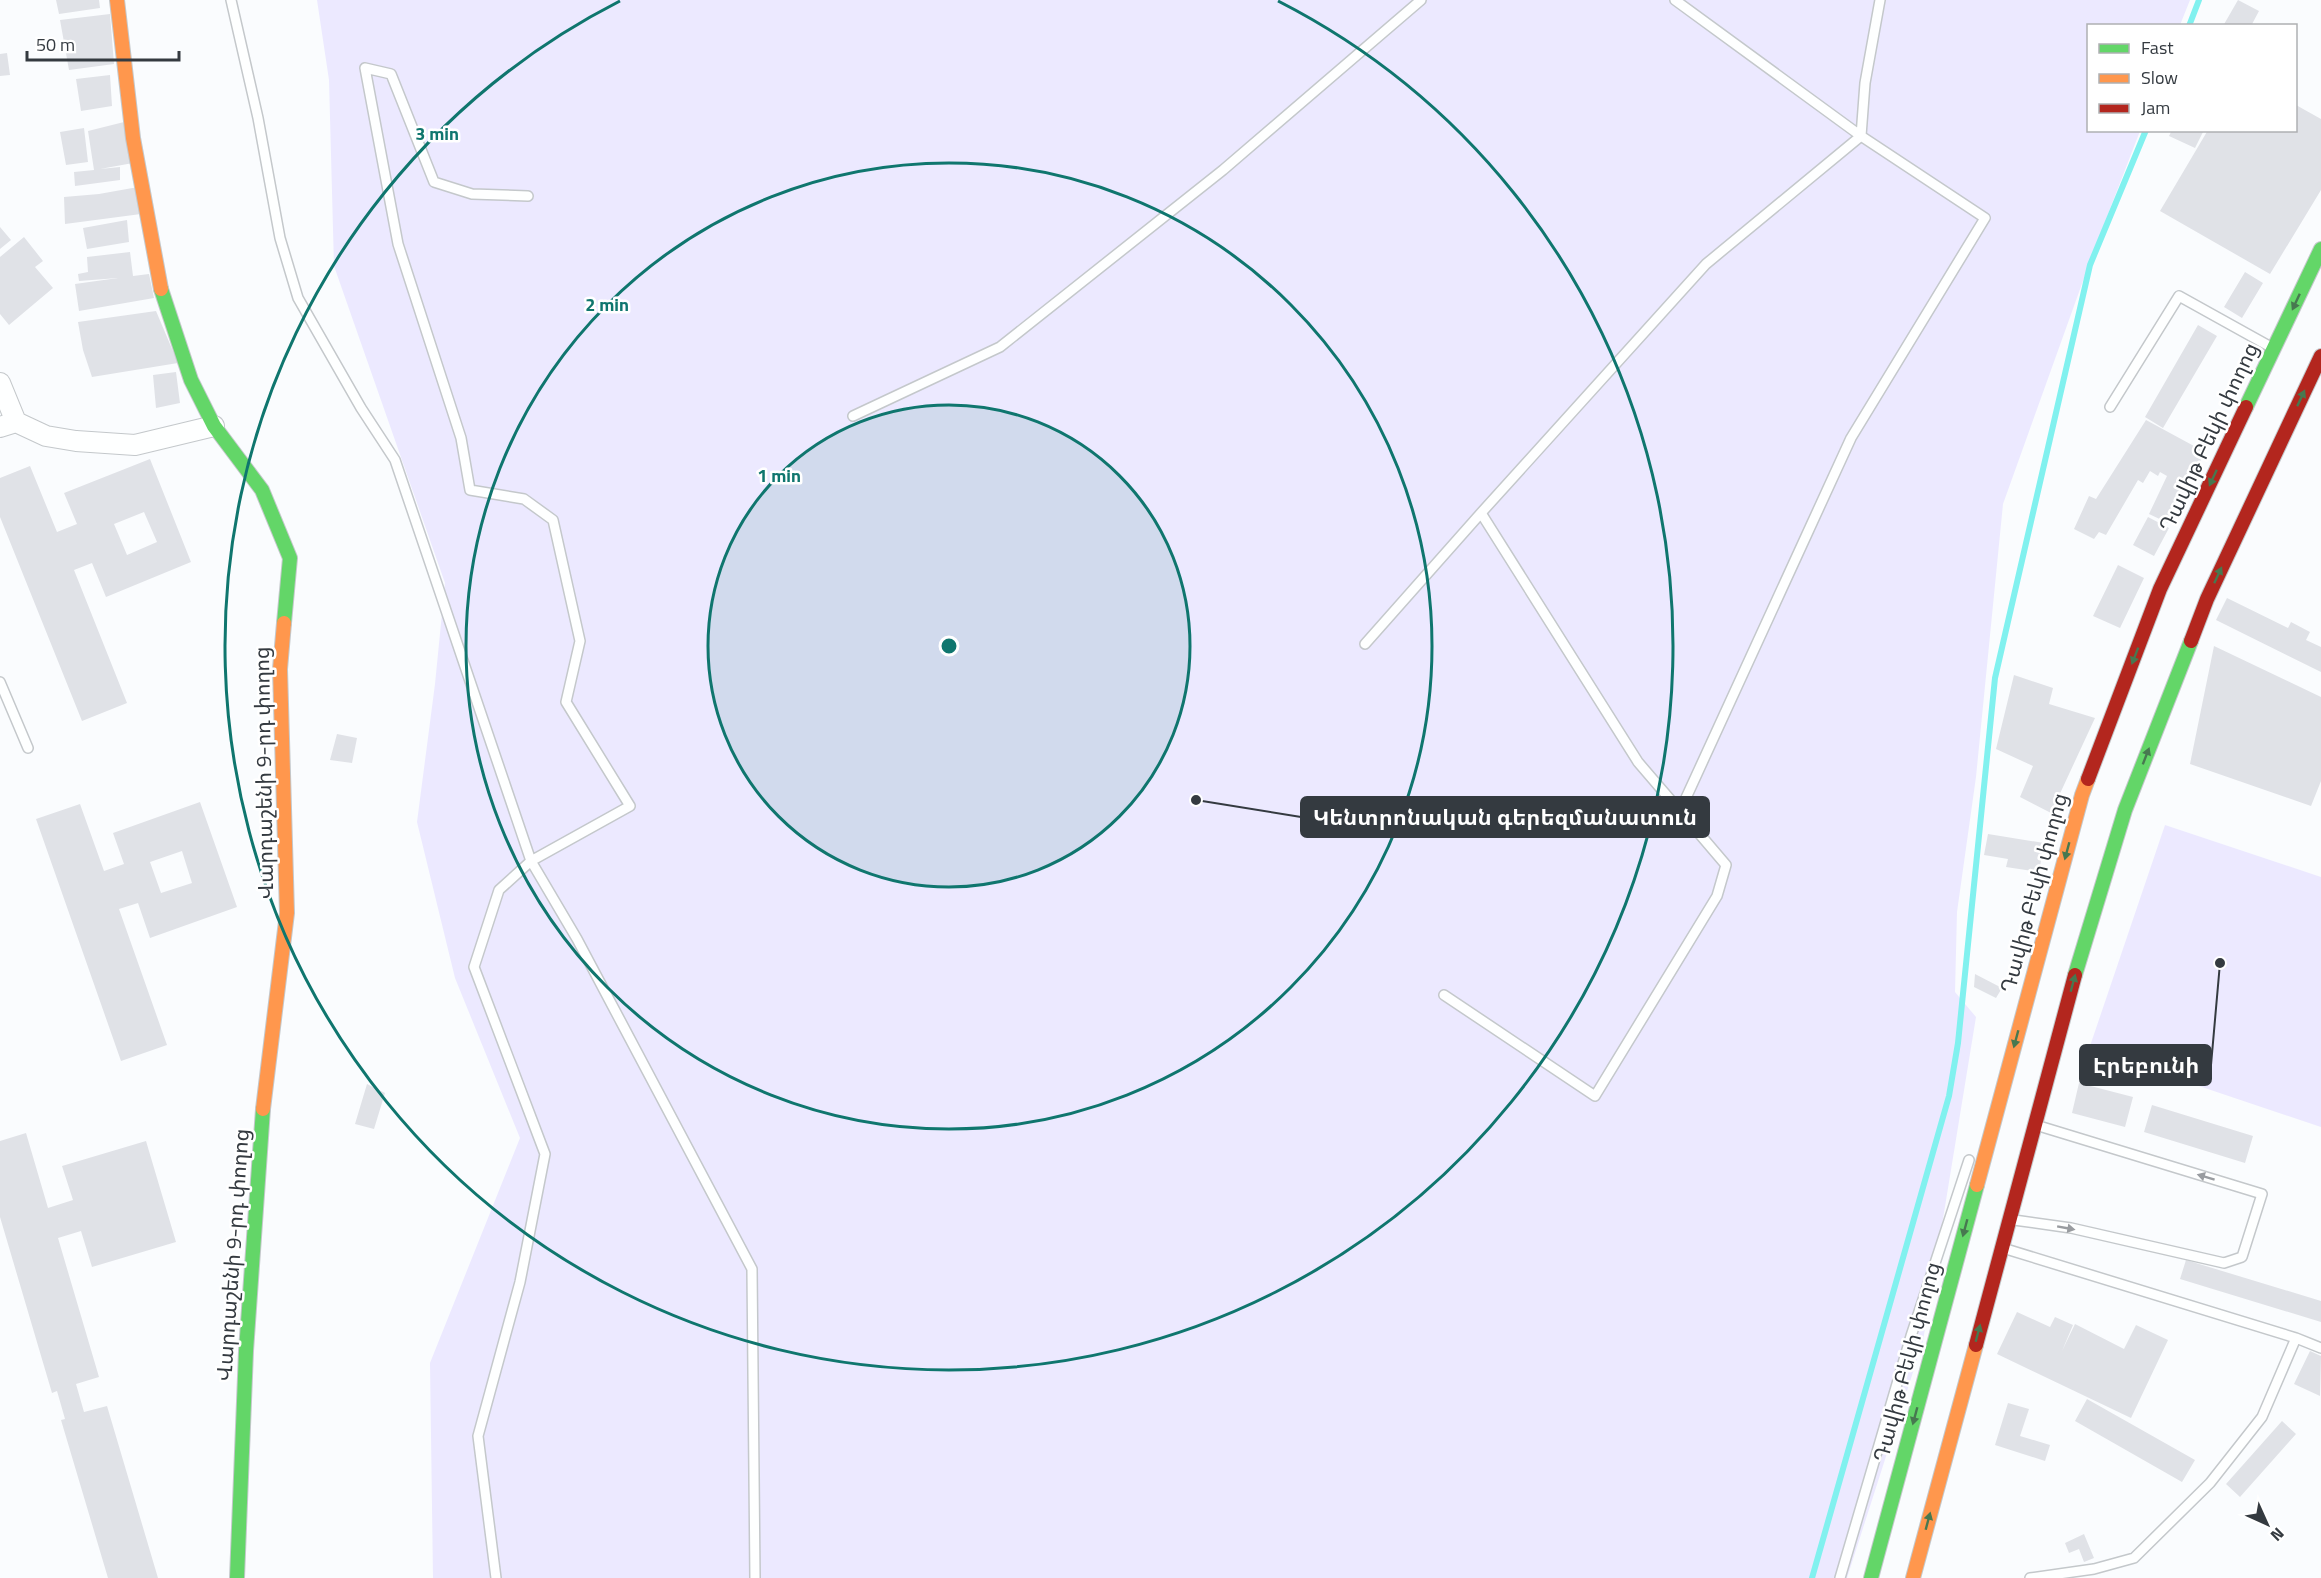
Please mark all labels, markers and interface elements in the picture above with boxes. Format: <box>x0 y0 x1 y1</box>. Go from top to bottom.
scale bar <box>27 24 178 62</box>
legend <box>2087 24 2297 132</box>
text: 50 m <box>36 31 75 58</box>
text: Fast <box>2141 34 2174 61</box>
text: Slow <box>2141 64 2178 91</box>
text: Jam <box>2141 94 2170 121</box>
text: 3 min <box>415 120 459 147</box>
text: 2 min <box>585 291 629 318</box>
one-way arrow <box>2292 293 2301 310</box>
street label: Դավիթ Բեկի փողոց <box>2150 337 2266 537</box>
one-way arrow <box>2297 390 2306 407</box>
text: 1 min <box>757 462 801 489</box>
one-way arrow <box>2208 469 2217 486</box>
one-way arrow <box>2214 566 2223 583</box>
centre of rings <box>939 636 959 656</box>
street label: Վարդաշենի 9-րդ փողոց <box>245 646 281 900</box>
one-way arrow <box>2130 648 2140 666</box>
one-way arrow <box>2141 746 2151 764</box>
street label: Դավիթ Բեկի փողոց <box>1991 789 2075 996</box>
callout: Կենտրոնական գերեզմանատուն <box>1301 797 1709 837</box>
text: Կենտրոնական գերեզմանատուն <box>1313 800 1697 834</box>
one-way arrow <box>2062 842 2071 860</box>
one-way arrow <box>2069 973 2078 991</box>
one-way arrow <box>2011 1031 2020 1049</box>
callout: Էրեբունի <box>2080 1045 2211 1085</box>
text: Էրեբունի <box>2093 1048 2199 1082</box>
street label: Վարդաշենի 9-րդ փողոց <box>207 1128 257 1382</box>
one-way arrow <box>2197 1172 2215 1181</box>
one-way arrow <box>1960 1219 1969 1237</box>
one-way arrow <box>2057 1224 2076 1233</box>
street label: Դավիթ Բեկի փողոց <box>1864 1258 1948 1465</box>
one-way arrow <box>1974 1324 1983 1342</box>
one-way arrow <box>1909 1407 1919 1425</box>
north arrow <box>2237 1494 2297 1554</box>
one-way arrow <box>1924 1512 1933 1530</box>
text: N <box>2265 1522 2290 1547</box>

